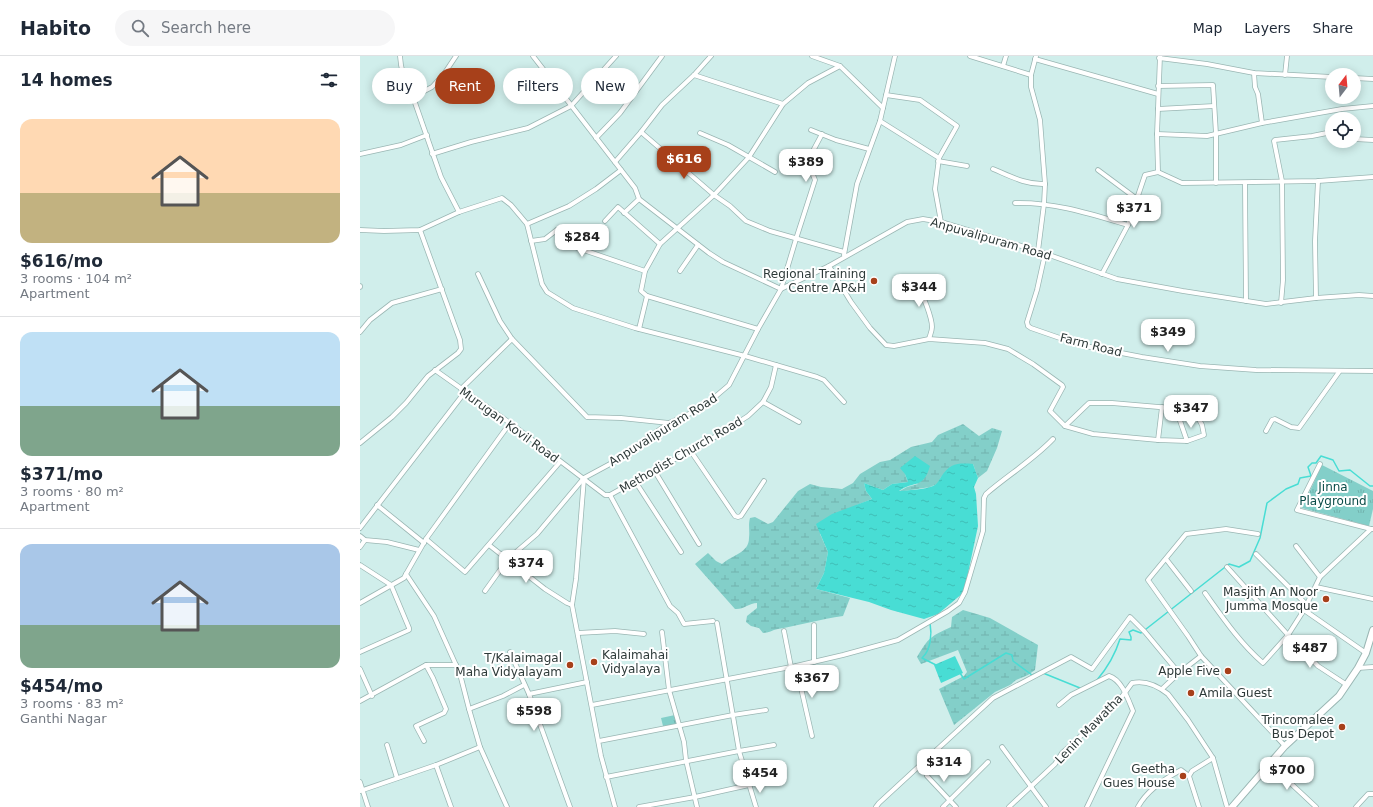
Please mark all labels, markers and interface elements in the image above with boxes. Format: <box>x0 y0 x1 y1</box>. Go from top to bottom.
search box <box>115 10 395 46</box>
text: Habito <box>20 17 91 39</box>
icon: search <box>129 17 151 39</box>
text: Search here <box>161 19 251 37</box>
text: Map <box>1193 20 1222 36</box>
text: Layers <box>1244 20 1291 36</box>
text: Share <box>1313 20 1353 36</box>
chip: Buy <box>372 68 427 104</box>
chip: Rent <box>435 68 495 104</box>
chip: Filters <box>503 68 573 104</box>
chip: New <box>581 68 639 104</box>
north arrow <box>1325 68 1361 104</box>
map controls <box>1325 68 1361 148</box>
icon: filters <box>318 69 340 91</box>
text: 14 homes <box>20 70 113 90</box>
button: locate <box>1325 112 1361 148</box>
icon: home <box>144 145 216 217</box>
pin: $616 <box>660 146 708 180</box>
pin: $389 <box>782 149 830 183</box>
text: $616 <box>666 151 702 166</box>
text: $389 <box>788 154 824 169</box>
pin: $371 <box>1110 195 1158 229</box>
text: $371 <box>1116 200 1152 215</box>
street label: Anpuvalipuram Road <box>929 215 1053 263</box>
pin: $284 <box>558 224 606 258</box>
text: $284 <box>564 229 600 244</box>
text: $616/mo <box>20 251 103 271</box>
place label: Regional Training Centre AP&H <box>763 267 866 295</box>
text: 3 rooms · 104 m² <box>20 271 132 286</box>
pin: $344 <box>895 274 943 308</box>
marker: Regional Training Centre AP&H <box>869 276 879 286</box>
text: $344 <box>901 279 937 294</box>
text: Apartment <box>20 286 90 301</box>
pin: $349 <box>1144 319 1192 353</box>
text: $349 <box>1150 324 1186 339</box>
street label: Farm Road <box>1058 331 1124 359</box>
icon: home <box>144 358 216 430</box>
street label: Murugan Kovil Road <box>457 384 561 466</box>
street label: Anpuvalipuram Road <box>606 391 720 469</box>
pin: $347 <box>1167 395 1215 429</box>
text: $347 <box>1173 400 1209 415</box>
street label: Methodist Church Road <box>617 414 745 496</box>
text: $371/mo <box>20 464 103 484</box>
park label: Jinna Playground <box>1299 480 1367 508</box>
text: 3 rooms · 80 m² <box>20 484 124 499</box>
text: Apartment <box>20 499 90 514</box>
pin: $374 <box>502 550 550 584</box>
text: $374 <box>508 555 544 570</box>
icon: home <box>144 570 216 642</box>
place label: Masjith An Noor Jumma Mosque <box>1223 585 1318 613</box>
marker: Masjith An Noor Jumma Mosque <box>1321 594 1331 604</box>
pin: $487 <box>1286 635 1334 669</box>
text: $487 <box>1292 640 1328 655</box>
place label: Kalaimahai Vidyalaya <box>602 648 668 676</box>
place label: T/Kalaimagal Maha Vidyalayam <box>455 651 562 679</box>
marker: Kalaimahai Vidyalaya <box>589 657 599 667</box>
marker: T/Kalaimagal Maha Vidyalayam <box>565 660 575 670</box>
place label: Apple Five <box>1158 664 1220 678</box>
pin: $367 <box>788 665 836 699</box>
marker: Apple Five <box>1223 666 1233 676</box>
text: $367 <box>794 670 830 685</box>
text: $454/mo <box>20 676 103 696</box>
place label: Amila Guest <box>1199 686 1272 700</box>
marker: Amila Guest <box>1186 688 1196 698</box>
street label: Lenin Mawatha <box>1052 691 1126 767</box>
text: 3 rooms · 83 m² <box>20 696 124 711</box>
pin: $598 <box>510 698 558 732</box>
text: $598 <box>516 703 552 718</box>
text: Ganthi Nagar <box>20 711 107 726</box>
place label: Trincomalee Bus Depot <box>1260 713 1334 741</box>
marker: Trincomalee Bus Depot <box>1337 722 1347 732</box>
pin: $314 <box>920 749 968 783</box>
text: $314 <box>926 754 962 769</box>
pin: $700 <box>1263 757 1311 791</box>
pin: $454 <box>736 760 784 794</box>
place label: Geetha Gues House <box>1103 762 1175 790</box>
text: $700 <box>1269 762 1305 777</box>
text: $454 <box>742 765 778 780</box>
marker: Geetha Gues House <box>1178 771 1188 781</box>

